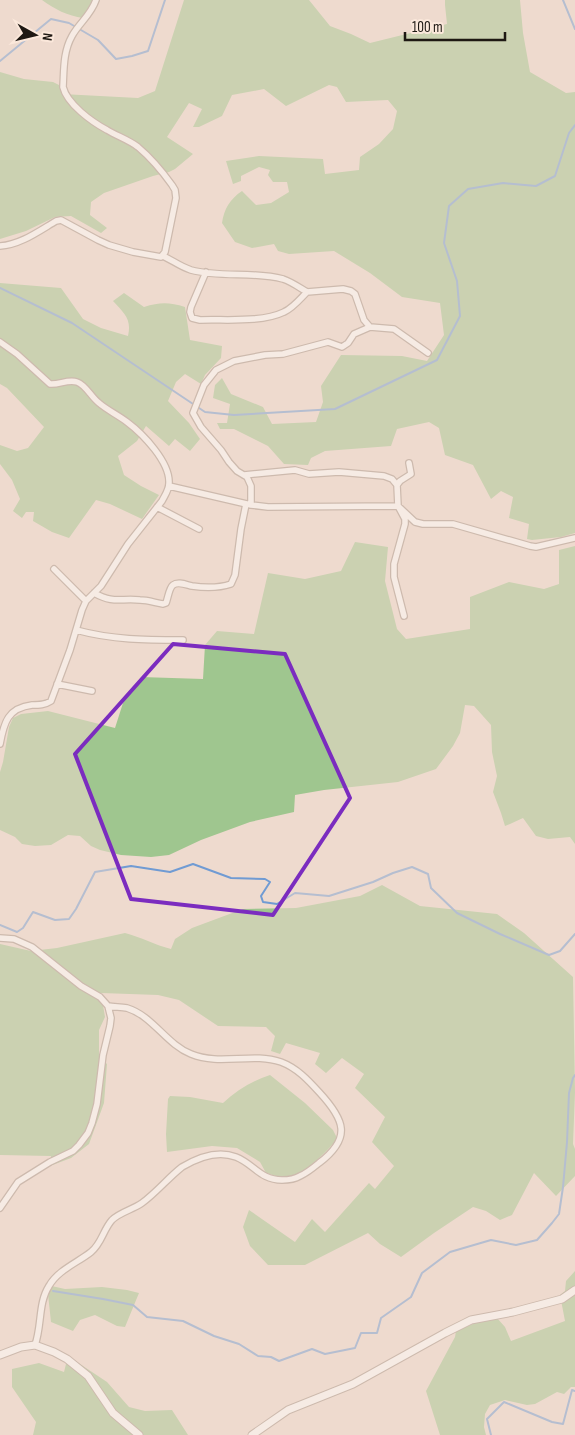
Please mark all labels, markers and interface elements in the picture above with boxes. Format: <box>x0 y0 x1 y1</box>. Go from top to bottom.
north arrow <box>10 10 60 60</box>
scale bar <box>405 10 505 42</box>
text: 100 m <box>412 18 443 37</box>
text: N <box>38 32 56 42</box>

